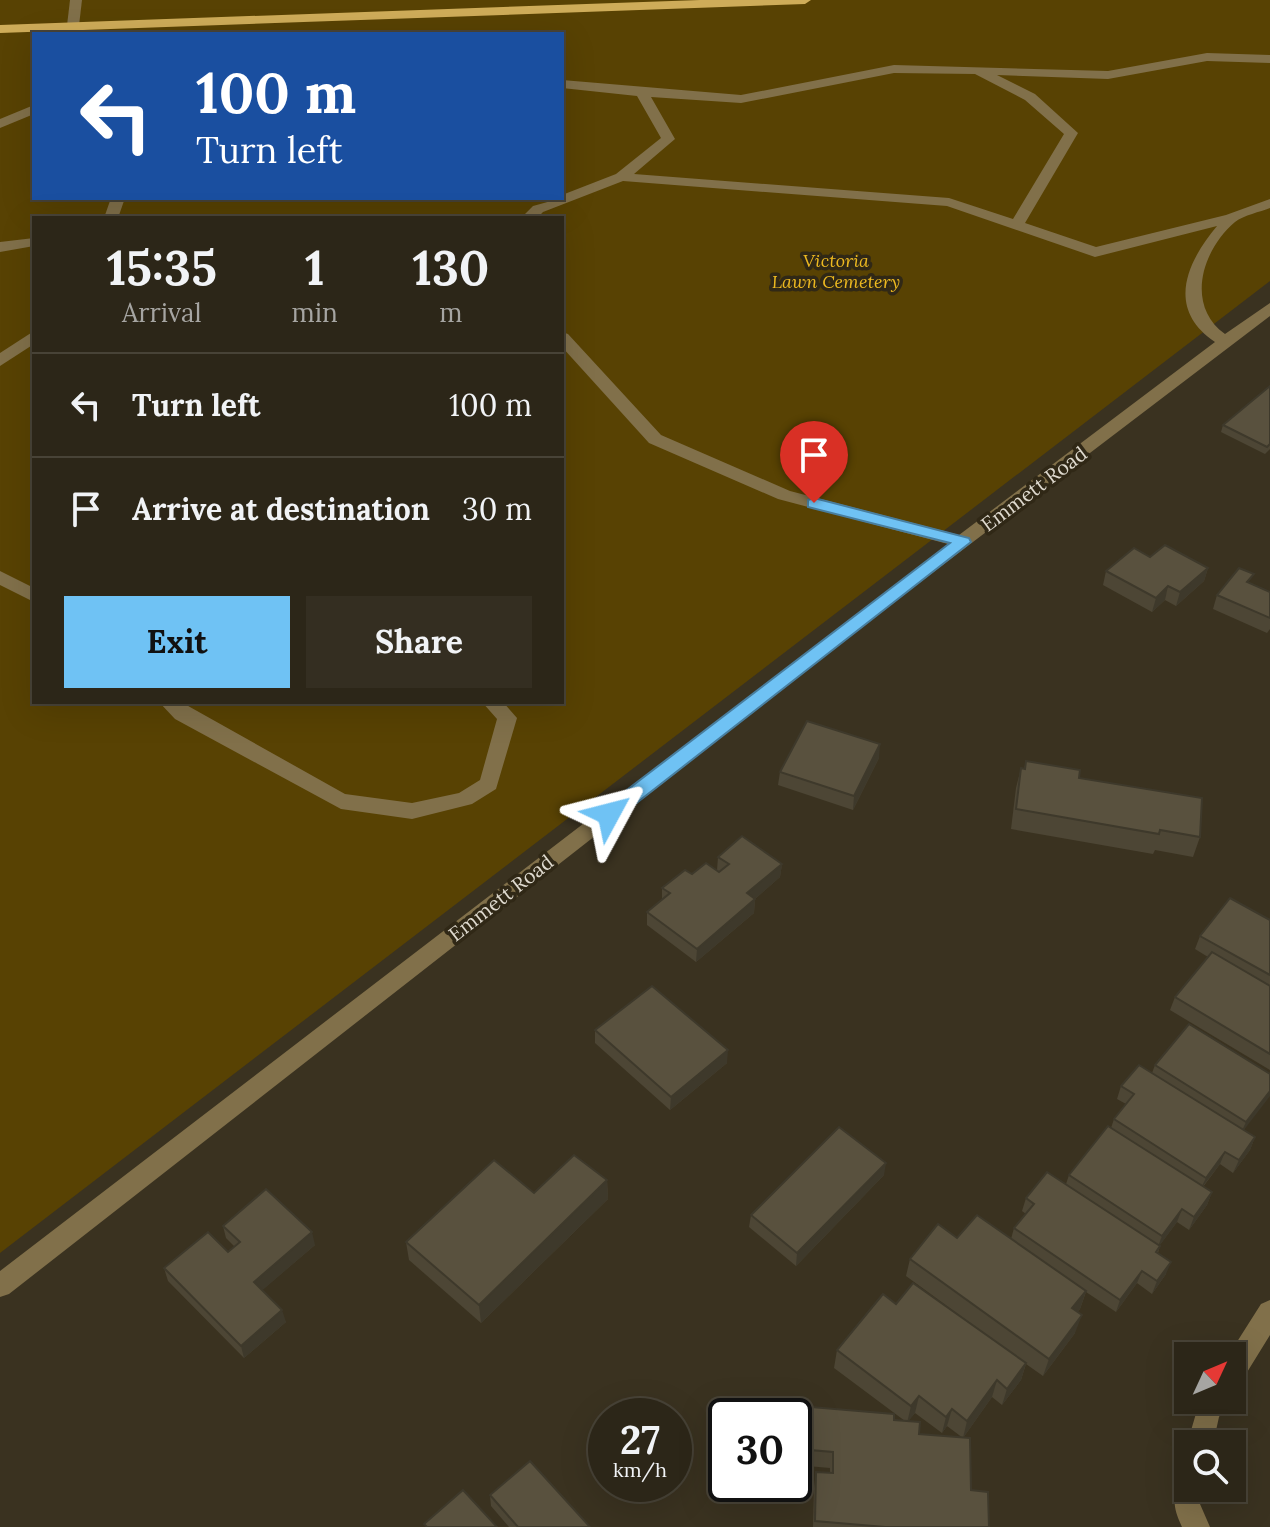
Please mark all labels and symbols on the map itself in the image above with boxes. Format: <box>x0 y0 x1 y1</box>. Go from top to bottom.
park label: Victoria Lawn Cemetery <box>772 249 900 293</box>
pin <box>780 421 848 503</box>
street label: Emmett Road <box>976 441 1092 537</box>
position arrow <box>567 772 651 856</box>
street label: Emmett Road <box>443 849 558 946</box>
north arrow <box>1174 1342 1246 1414</box>
speed limit sign: 30 <box>708 1398 812 1502</box>

